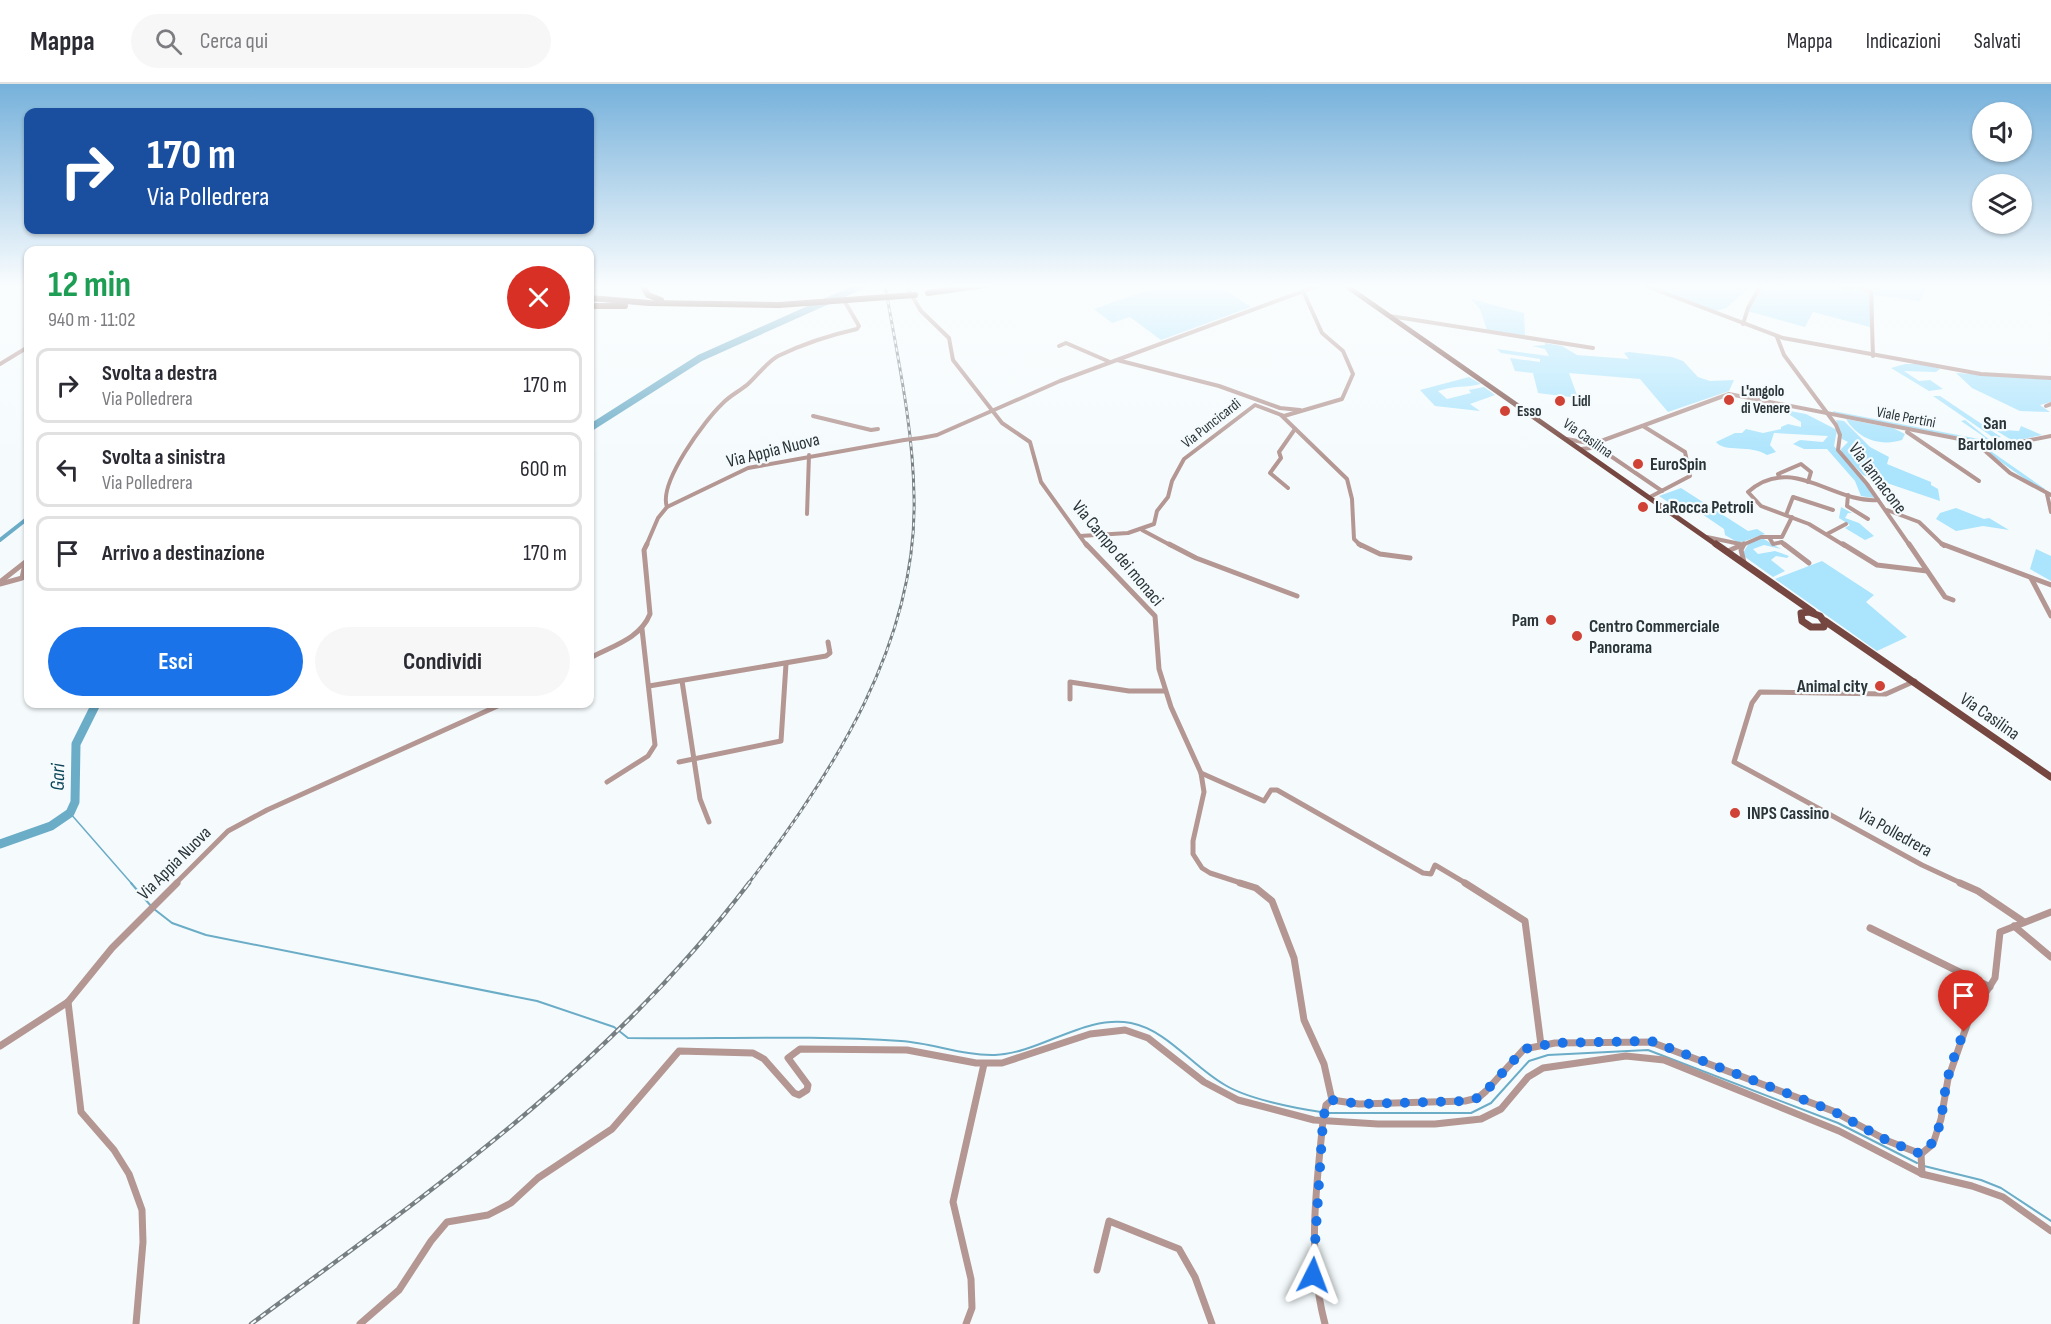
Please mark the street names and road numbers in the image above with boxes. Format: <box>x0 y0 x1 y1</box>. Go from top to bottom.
street label: Via Puncicardi <box>1178 394 1245 452</box>
street label: Viale Pertini <box>1875 402 1937 433</box>
street label: Via Casilina <box>1559 414 1617 463</box>
street label: Via Appia Nuova <box>724 429 822 472</box>
street label: Via Iannacone <box>1844 439 1911 518</box>
street label: Via Campo dei monaci <box>1067 496 1168 610</box>
street label: Via Casilina <box>1956 688 2024 745</box>
street label: Via Polledrera <box>1854 803 1936 861</box>
street label: Via Appia Nuova <box>133 822 215 904</box>

